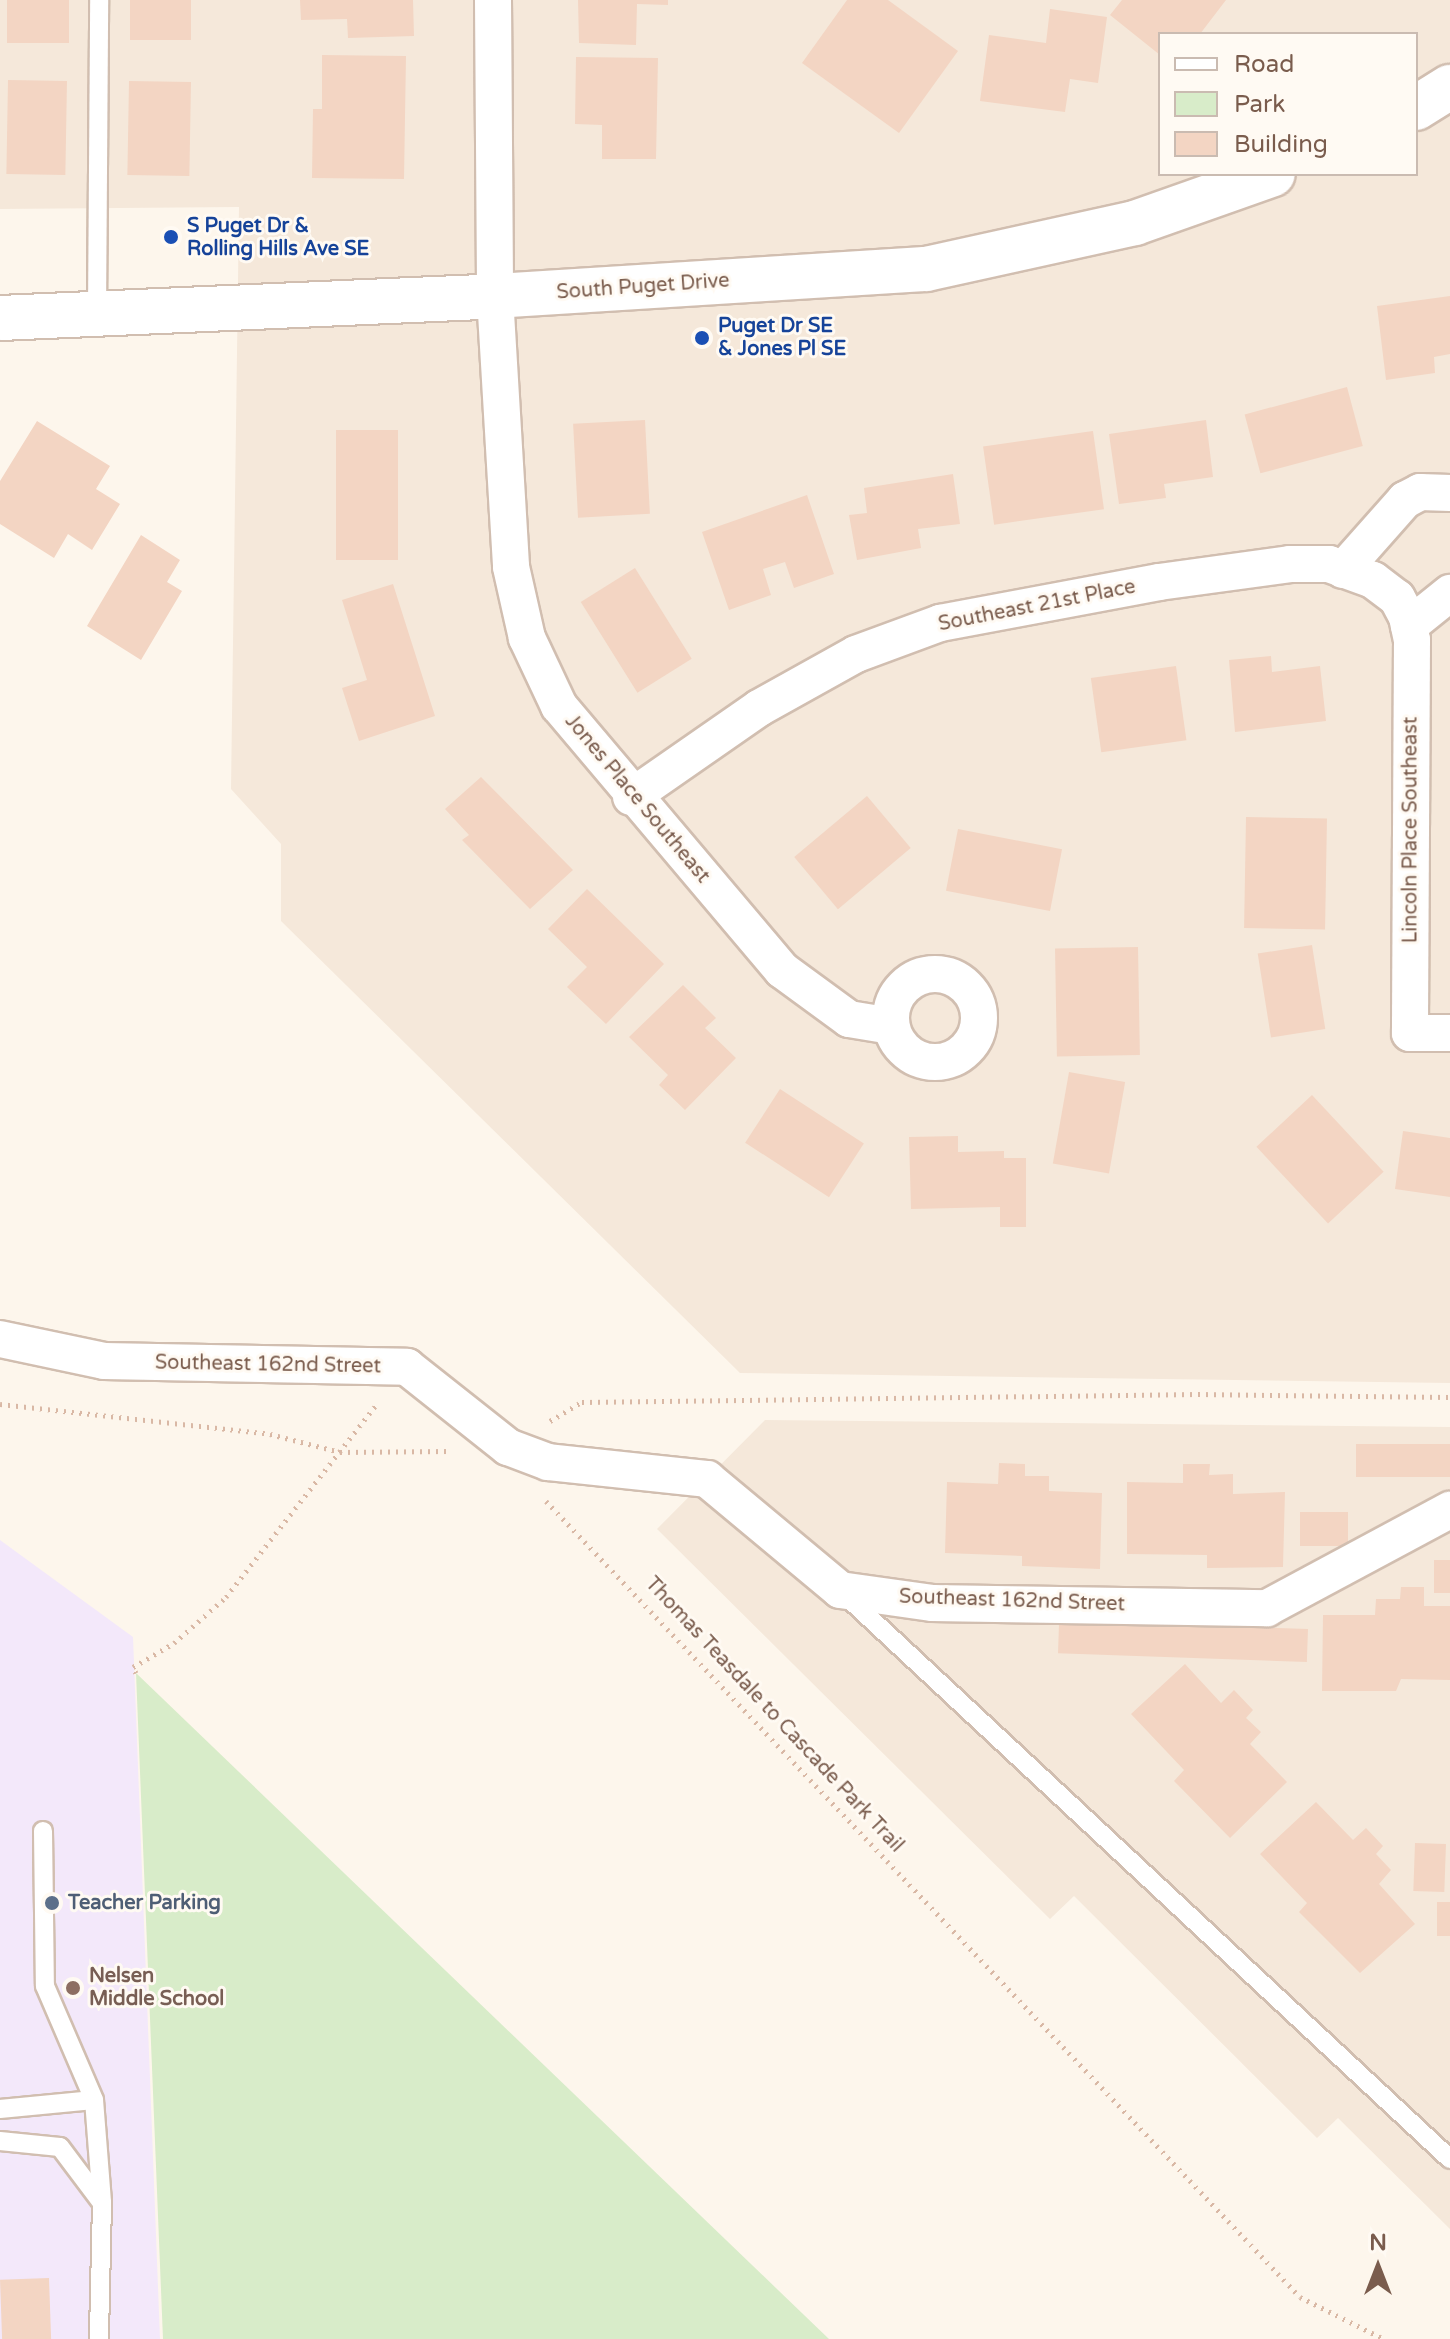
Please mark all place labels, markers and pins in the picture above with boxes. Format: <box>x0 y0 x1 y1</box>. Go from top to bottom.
place label: S Puget Dr & Rolling Hills Ave SE <box>187 214 369 261</box>
marker: S Puget Dr & Rolling Hills Ave SE <box>162 228 180 246</box>
place label: Puget Dr SE & Jones Pl SE <box>718 314 846 361</box>
marker: Puget Dr SE & Jones Pl SE <box>693 329 711 347</box>
place label: Teacher Parking <box>68 1891 221 1915</box>
marker: Teacher Parking <box>43 1894 61 1912</box>
place label: Nelsen Middle School <box>89 1964 224 2011</box>
marker: Nelsen Middle School <box>64 1979 82 1997</box>

